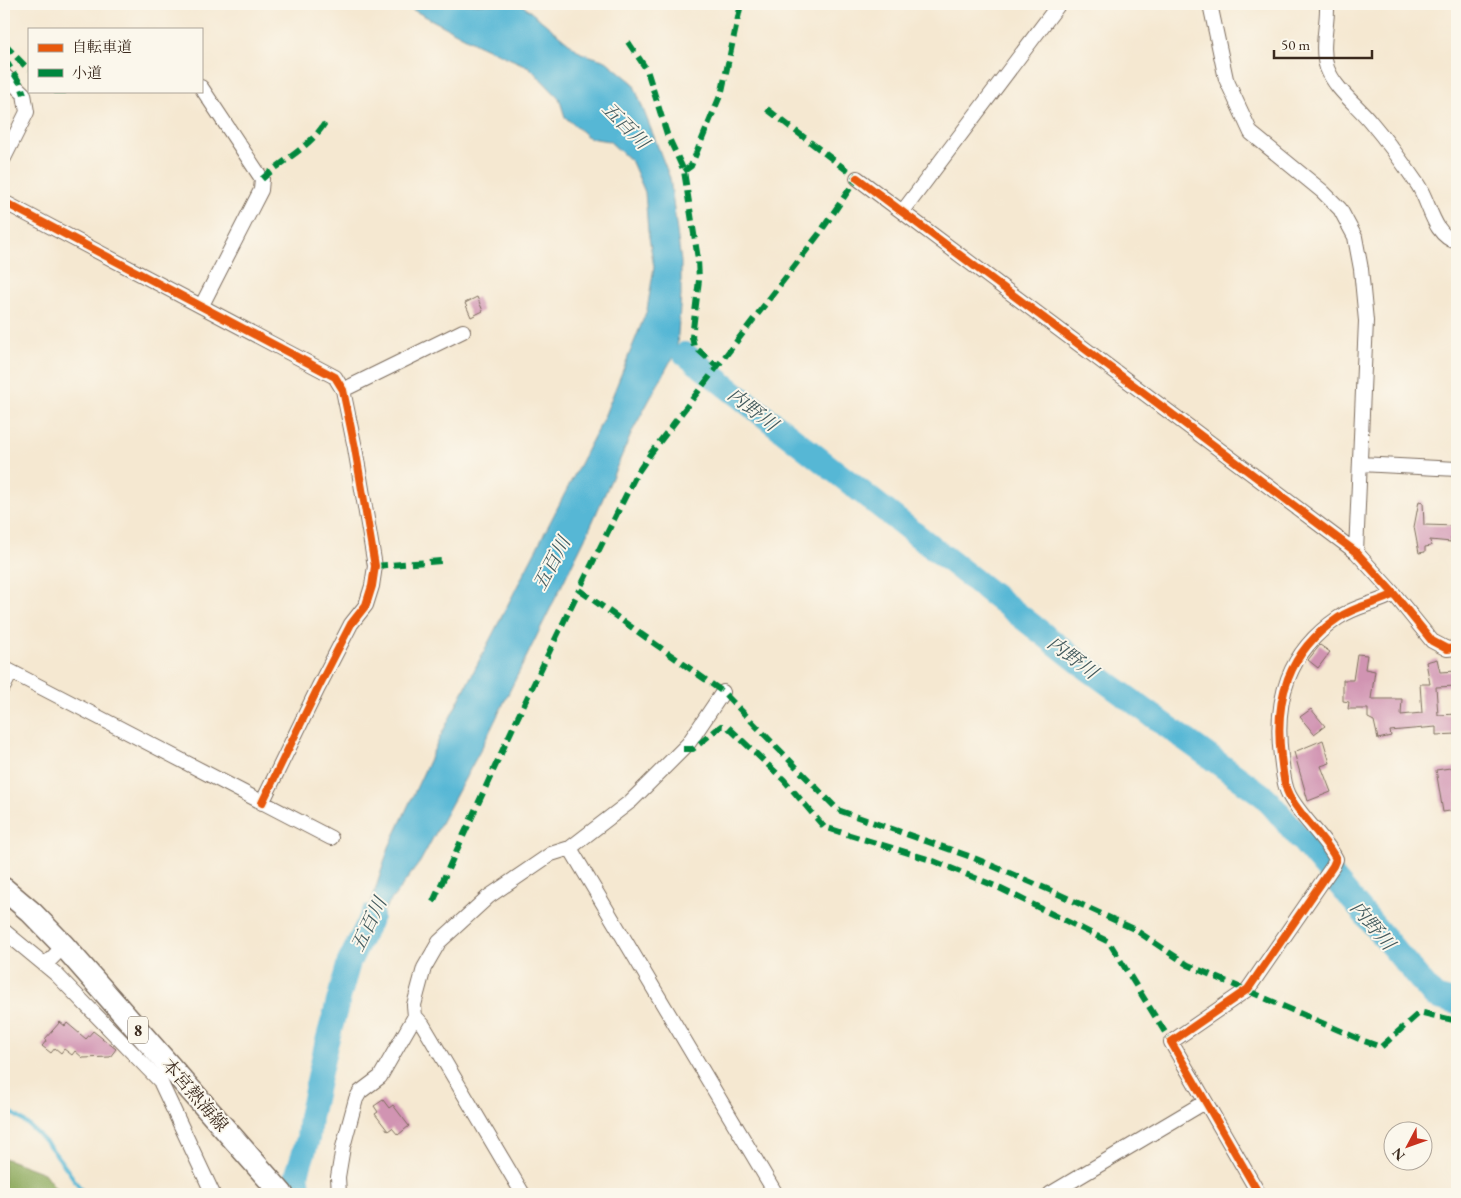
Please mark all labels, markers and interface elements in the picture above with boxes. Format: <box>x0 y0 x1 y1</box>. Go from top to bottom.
legend <box>28 28 202 92</box>
scale bar <box>1274 28 1371 60</box>
text: 50 m <box>1281 35 1310 54</box>
text: 自転車道 <box>72 37 132 56</box>
text: 小道 <box>72 63 102 82</box>
water label: 五百川 <box>597 96 656 156</box>
water label: 内野川 <box>723 382 784 438</box>
water label: 五百川 <box>527 530 577 594</box>
water label: 内野川 <box>1042 630 1105 686</box>
water label: 五百川 <box>345 891 393 955</box>
water label: 内野川 <box>1345 895 1402 957</box>
road number: 8 <box>128 1016 148 1044</box>
street label: 本宮熱海線 <box>157 1053 234 1136</box>
north arrow <box>1384 1120 1434 1170</box>
text: N <box>1387 1144 1409 1165</box>

